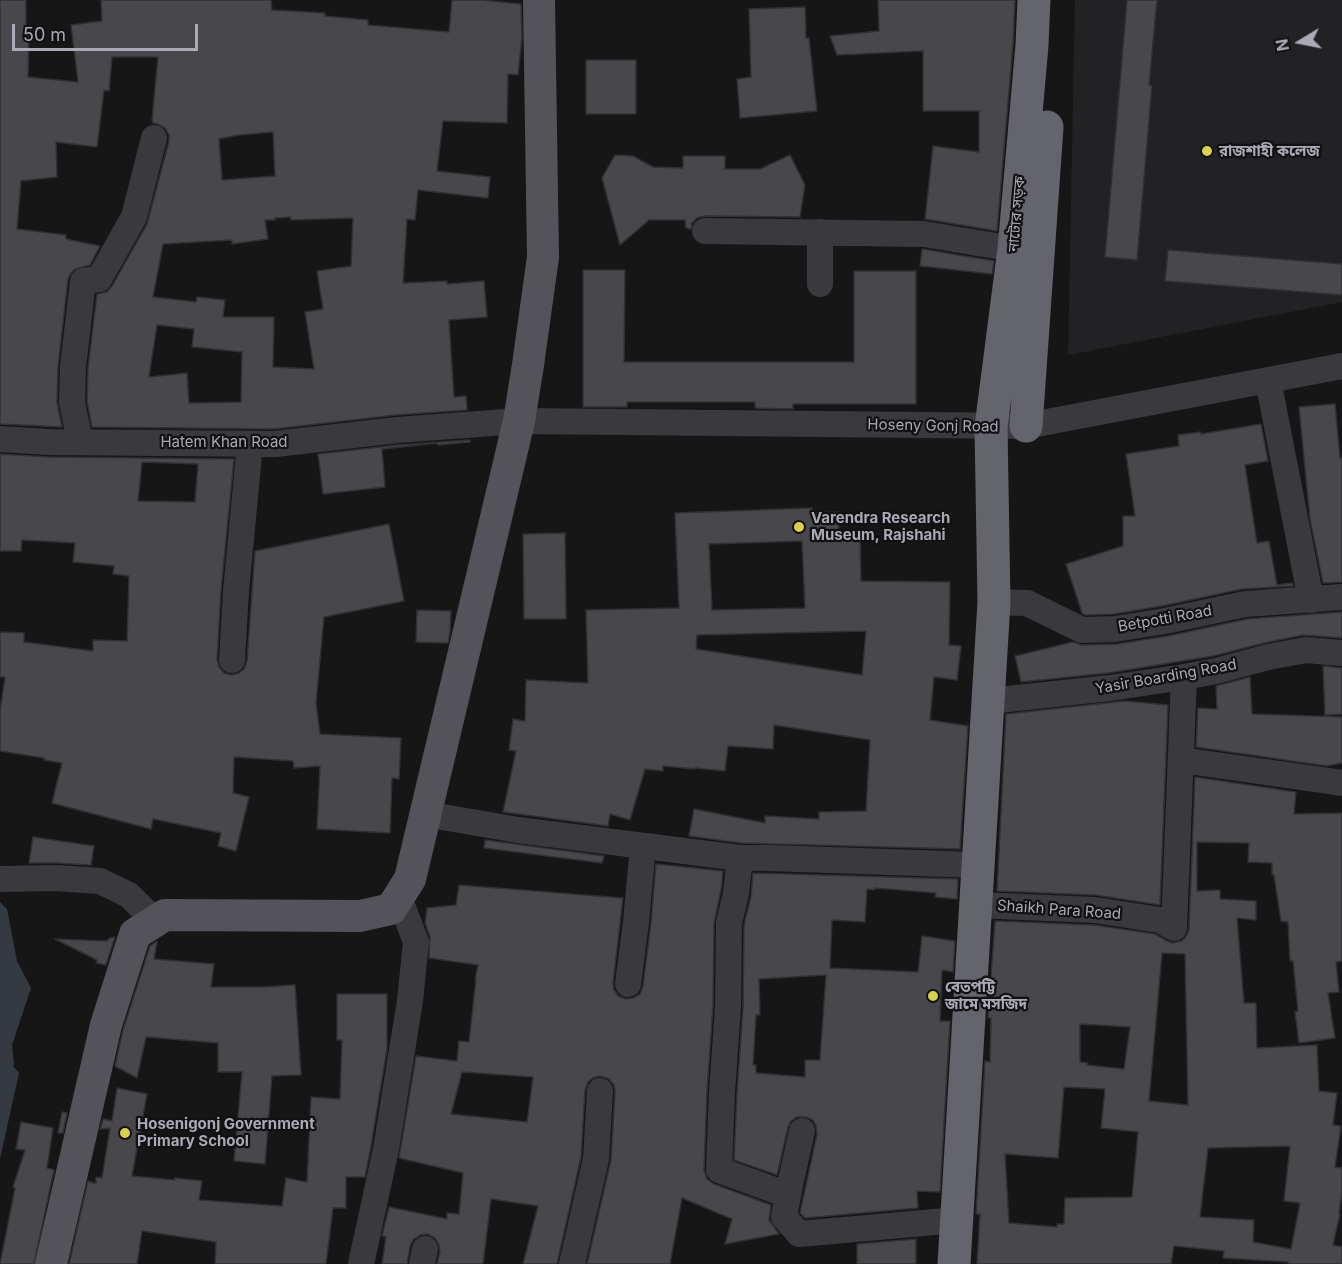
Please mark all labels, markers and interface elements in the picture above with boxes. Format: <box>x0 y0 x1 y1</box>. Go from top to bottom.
scale bar <box>15 12 201 50</box>
north arrow <box>1270 12 1330 72</box>
text: 50 m <box>23 24 66 45</box>
text: N <box>1271 37 1293 53</box>
place label: রাজশাহী কলেজ <box>1219 142 1320 160</box>
marker: রাজশাহী কলেজ <box>1200 144 1214 158</box>
street label: নাটোর সড়ক <box>1005 175 1029 253</box>
street label: Hoseny Gonj Road <box>867 416 999 436</box>
street label: Hatem Khan Road <box>160 433 288 451</box>
place label: Varendra Research Museum, Rajshahi <box>811 509 950 544</box>
marker: Varendra Research Museum, Rajshahi <box>792 520 806 534</box>
street label: Betpotti Road <box>1117 602 1213 636</box>
street label: Yasir Boarding Road <box>1094 656 1238 698</box>
street label: Shaikh Para Road <box>996 897 1122 923</box>
place label: বেতপট্টি জামে মসজিদ <box>945 978 1027 1013</box>
marker: বেতপট্টি জামে মসজিদ <box>926 989 940 1003</box>
place label: Hosenigonj Government Primary School <box>137 1115 315 1150</box>
marker: Hosenigonj Government Primary School <box>118 1126 132 1140</box>

